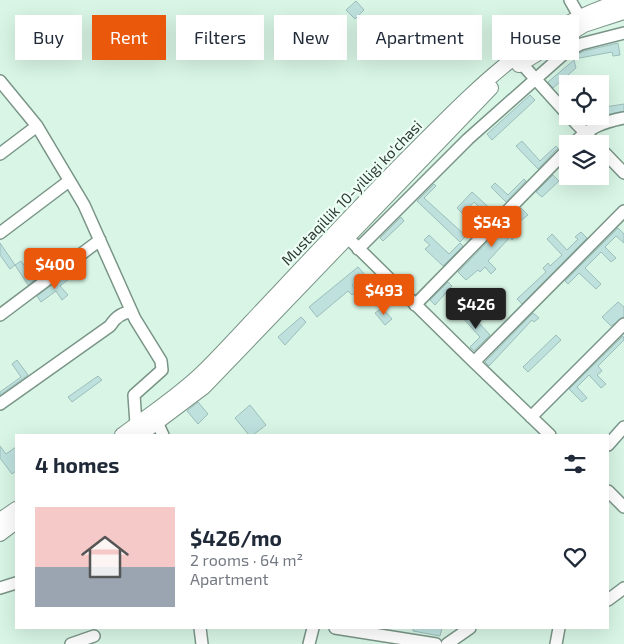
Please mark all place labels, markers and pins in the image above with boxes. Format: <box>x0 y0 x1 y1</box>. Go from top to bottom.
pin: $543 <box>462 206 522 248</box>
pin: $400 <box>25 248 85 290</box>
pin: $493 <box>354 274 414 316</box>
pin: $426 <box>446 288 506 330</box>

